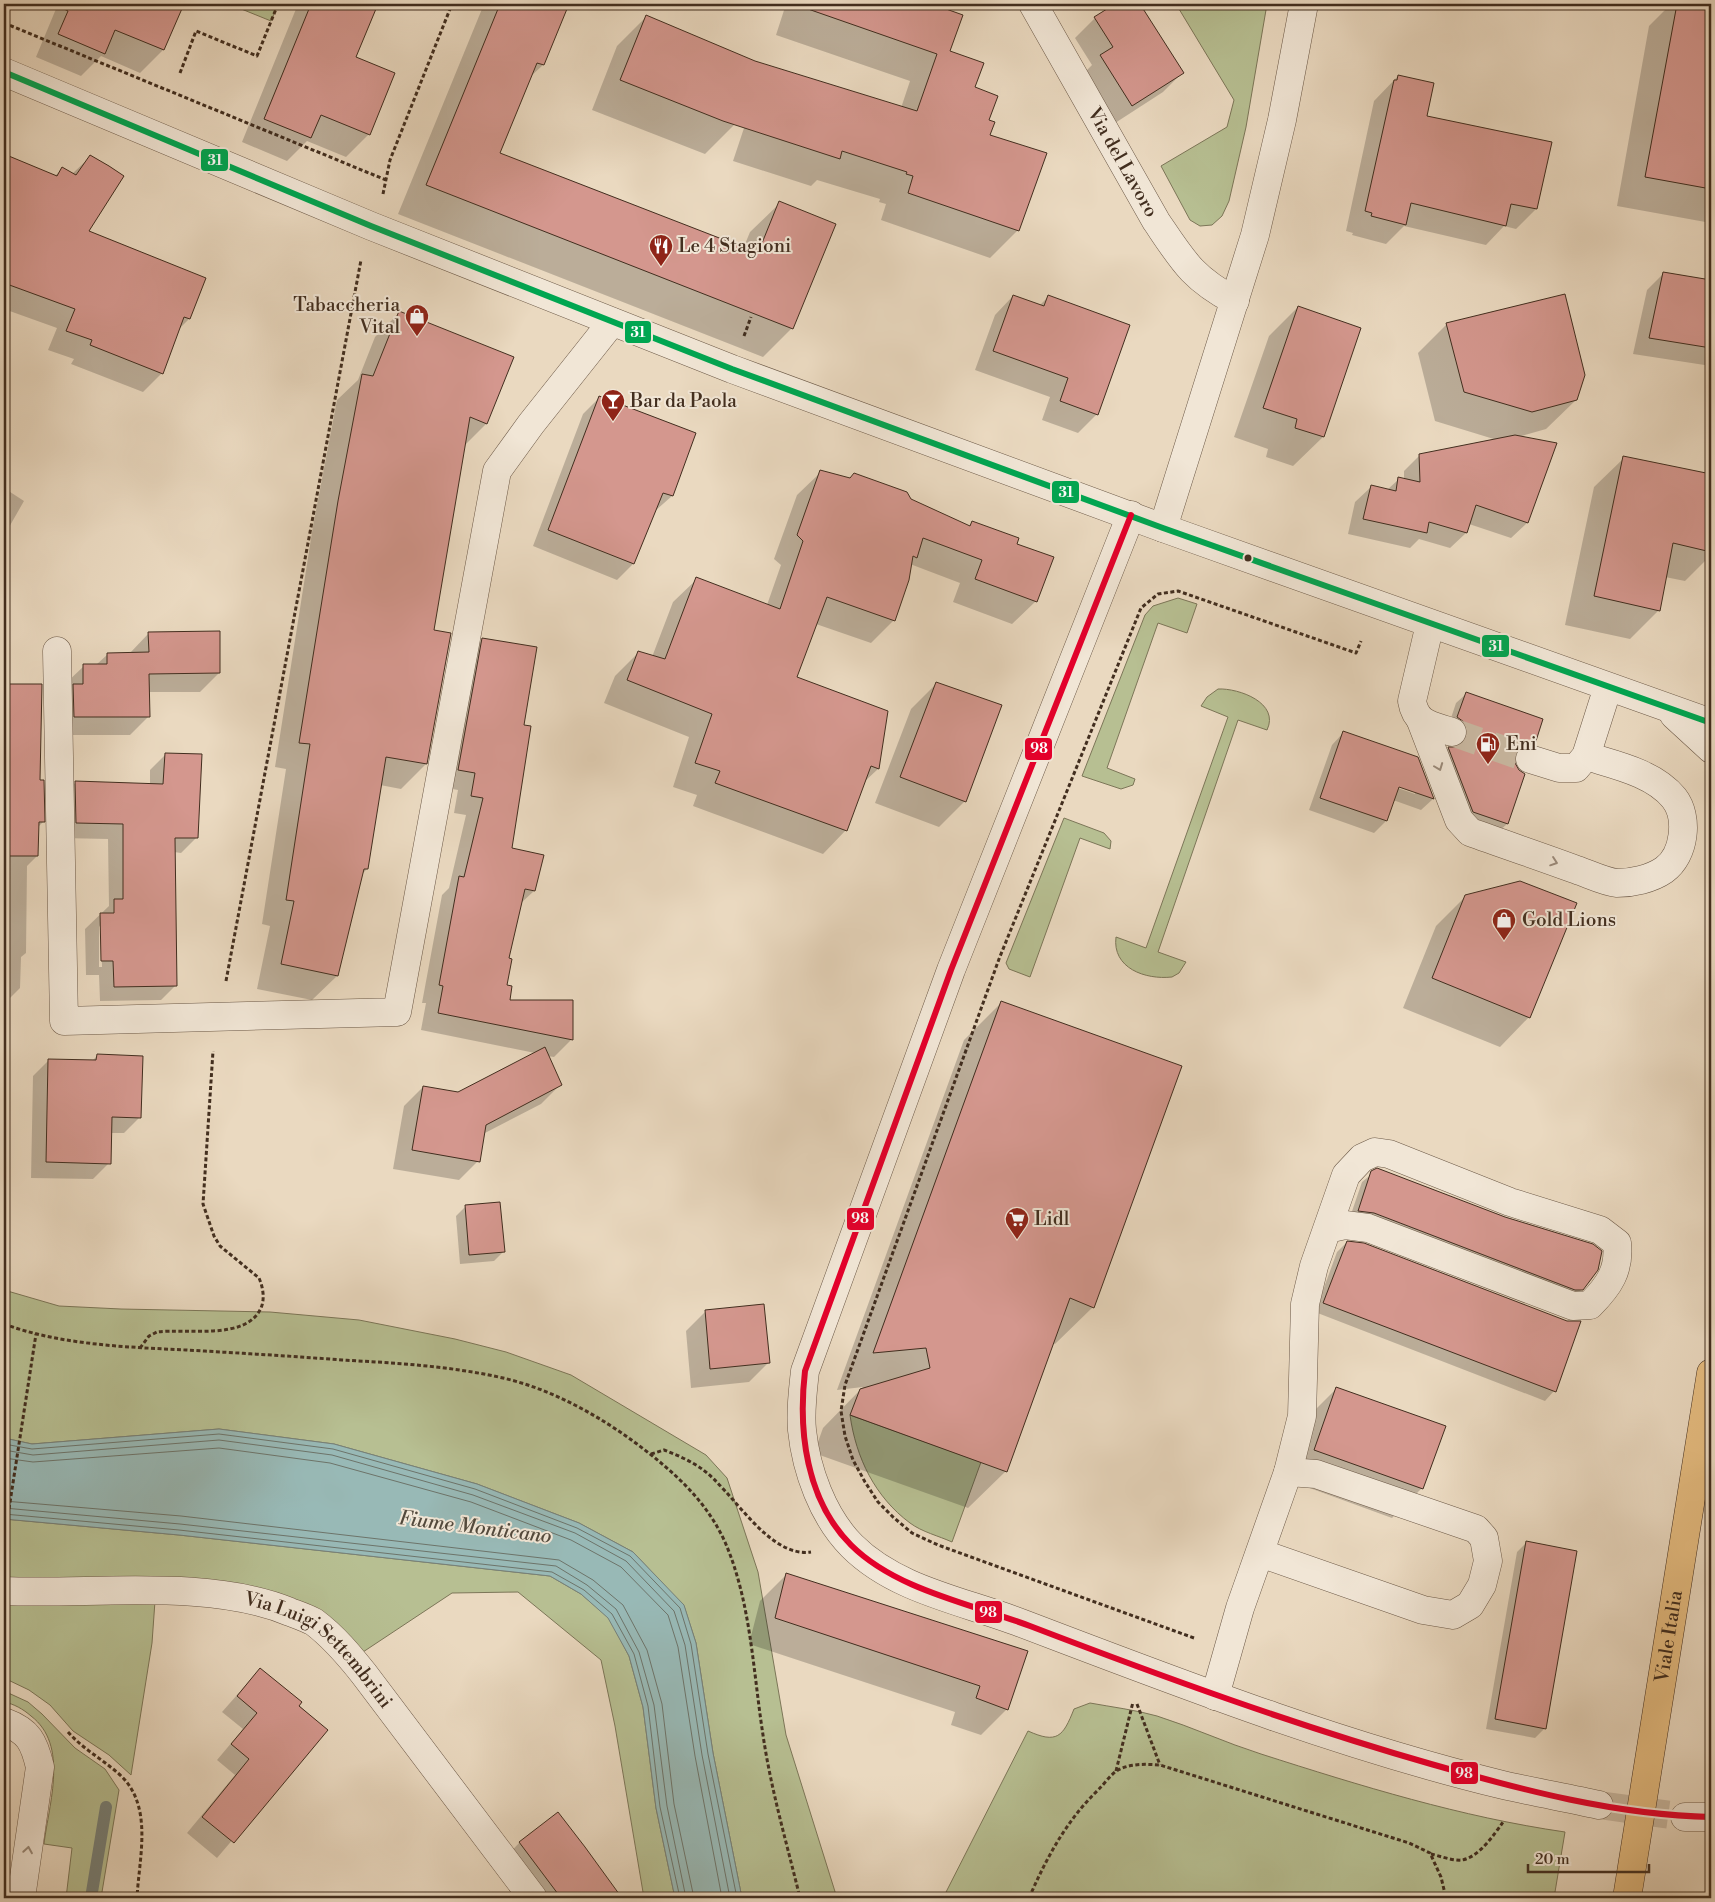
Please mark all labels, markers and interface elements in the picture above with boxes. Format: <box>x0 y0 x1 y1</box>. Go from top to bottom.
street label: Via del Lavoro <box>1082 102 1163 222</box>
line badge: 31 <box>200 148 229 172</box>
text: 31 <box>208 152 223 170</box>
restaurant icon: Le 4 Stagioni <box>648 233 674 267</box>
place label: Le 4 Stagioni <box>678 234 791 258</box>
place label: Tabaccheria Vital <box>293 293 400 339</box>
shop icon: Tabaccheria Vital <box>404 303 430 337</box>
line badge: 31 <box>624 320 652 344</box>
text: 31 <box>631 324 646 342</box>
bar icon: Bar da Paola <box>600 388 626 422</box>
place label: Bar da Paola <box>629 389 737 413</box>
line badge: 31 <box>1051 480 1080 504</box>
text: 31 <box>1059 484 1074 502</box>
unlabelled marker <box>1243 553 1253 563</box>
line badge: 31 <box>1481 634 1510 658</box>
text: 31 <box>1489 638 1504 656</box>
fuel station icon: Eni <box>1475 731 1501 765</box>
place label: Eni <box>1506 732 1537 756</box>
line badge: 98 <box>1024 737 1053 761</box>
text: 98 <box>1030 740 1048 758</box>
one-way arrow <box>1433 762 1443 771</box>
one-way arrow <box>1550 856 1558 866</box>
shop icon: Gold Lions <box>1491 907 1517 941</box>
place label: Gold Lions <box>1522 908 1616 932</box>
supermarket icon: Lidl <box>1004 1206 1030 1240</box>
line badge: 98 <box>846 1207 875 1231</box>
place label: Lidl <box>1034 1207 1070 1231</box>
text: 98 <box>851 1210 869 1228</box>
water label: Fiume Monticano <box>397 1506 553 1550</box>
street label: Via Luigi Settembrini <box>241 1587 398 1713</box>
street label: Viale Italia <box>1650 1588 1688 1685</box>
line badge: 98 <box>974 1600 1003 1624</box>
text: 98 <box>979 1604 997 1622</box>
line badge: 98 <box>1450 1761 1479 1785</box>
text: 98 <box>1455 1765 1473 1783</box>
scale bar <box>1528 1842 1649 1874</box>
one-way arrow <box>23 1846 33 1854</box>
text: 20 m <box>1535 1850 1570 1869</box>

